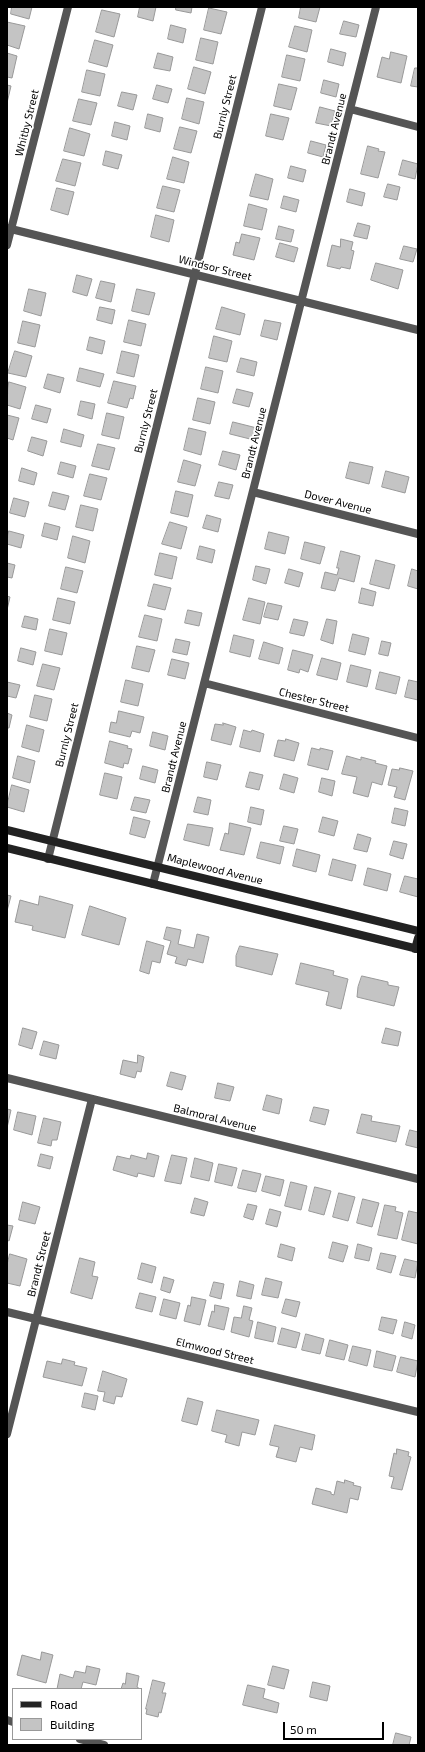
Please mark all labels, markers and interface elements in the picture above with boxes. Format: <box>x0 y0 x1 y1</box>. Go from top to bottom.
street label: Burnly Street <box>211 74 239 140</box>
street label: Whitby Street <box>12 88 42 158</box>
street label: Brandt Avenue <box>319 92 349 166</box>
street label: Windsor Street <box>177 253 253 283</box>
street label: Burnly Street <box>132 388 160 454</box>
street label: Brandt Avenue <box>239 406 269 480</box>
street label: Dover Avenue <box>303 487 373 517</box>
street label: Chester Street <box>278 685 350 715</box>
street label: Burnly Street <box>53 702 81 768</box>
street label: Brandt Avenue <box>159 720 189 794</box>
street label: Maplewood Avenue <box>166 851 264 887</box>
street label: Balmoral Avenue <box>172 1101 258 1135</box>
street label: Brandt Street <box>24 1230 54 1298</box>
street label: Elmwood Street <box>175 1335 255 1367</box>
legend <box>12 1688 142 1740</box>
text: Road <box>50 1697 78 1711</box>
scale bar <box>285 1714 386 1740</box>
text: Building <box>50 1717 94 1731</box>
text: 50 m <box>290 1722 317 1736</box>

